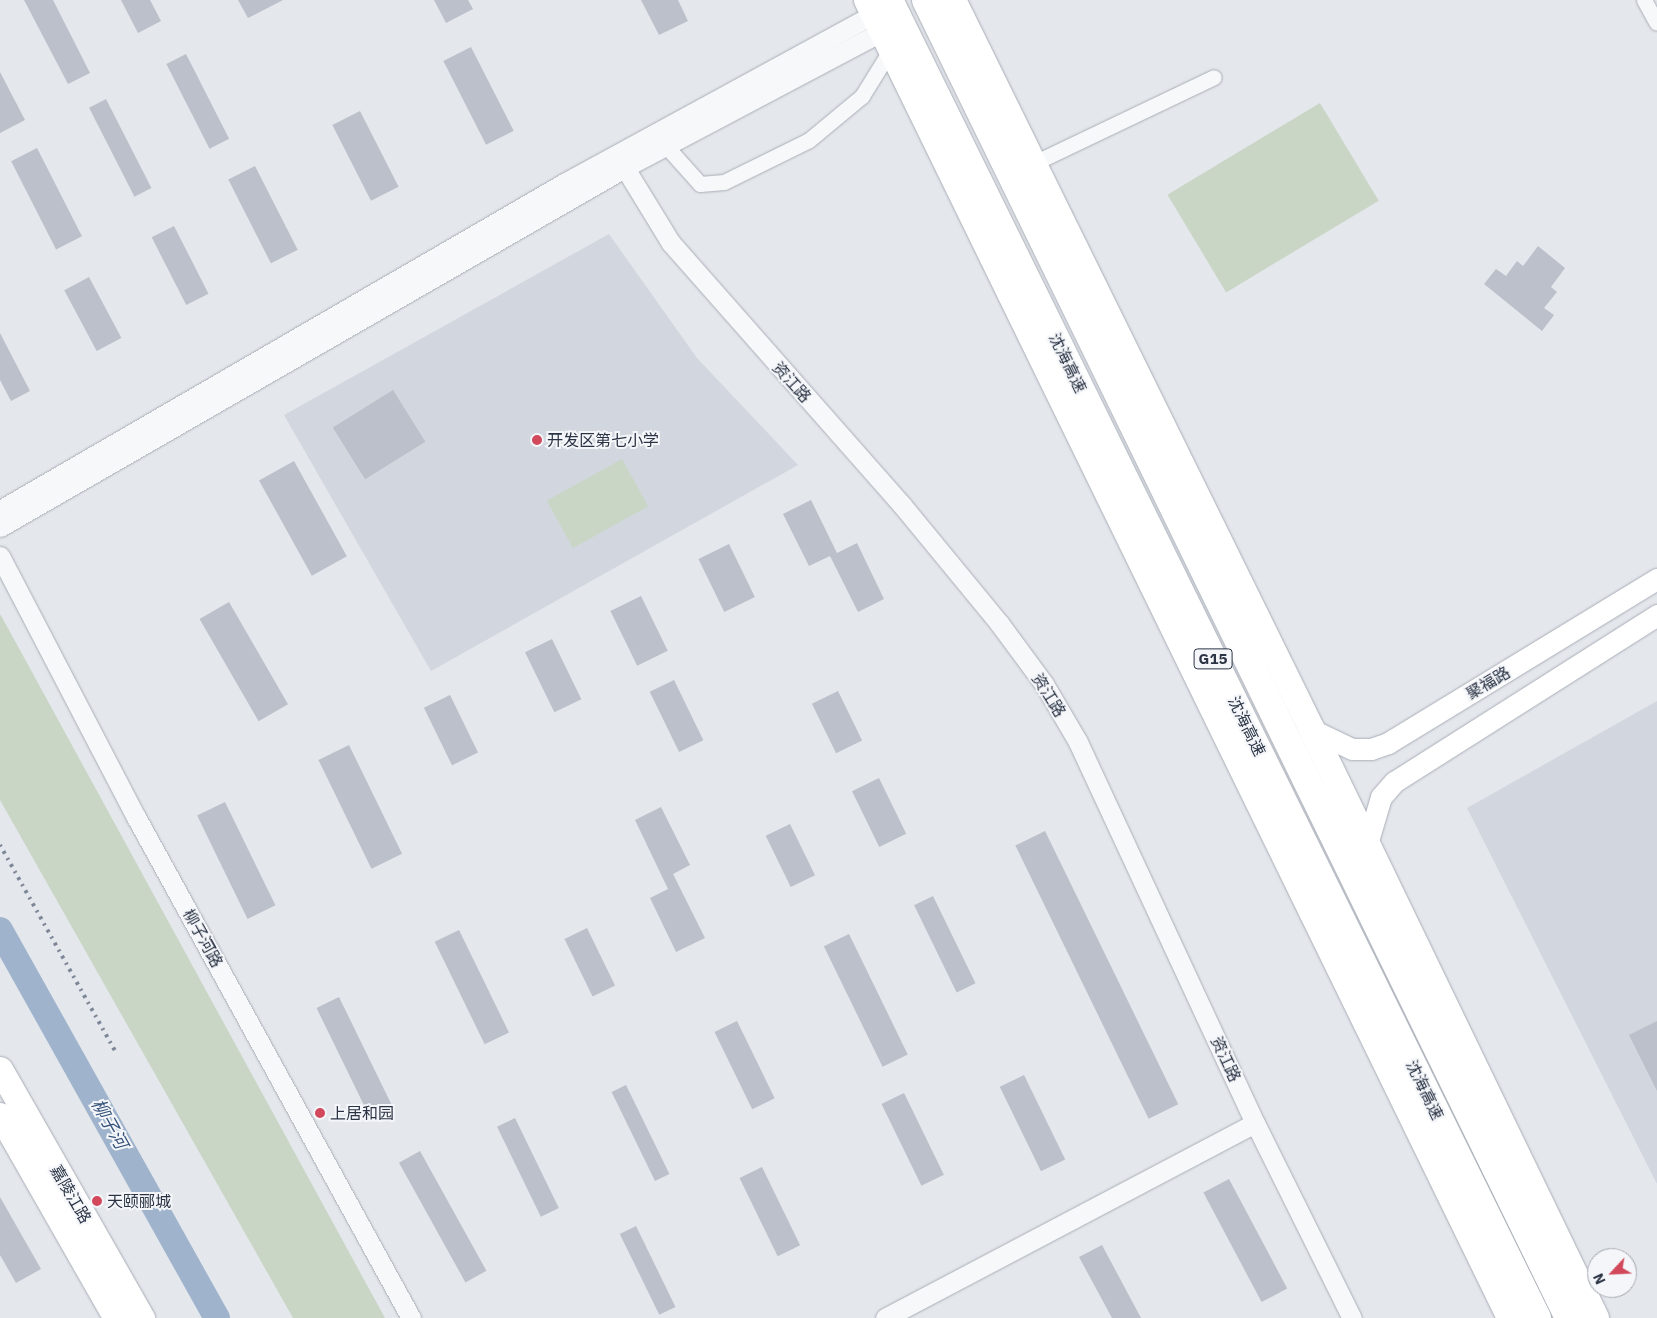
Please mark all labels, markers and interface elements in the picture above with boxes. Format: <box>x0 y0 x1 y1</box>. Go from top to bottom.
street label: 沈海高速 <box>1045 330 1091 396</box>
street label: 资江路 <box>769 358 815 406</box>
place label: 开发区第七小学 <box>547 430 659 450</box>
marker: 开发区第七小学 <box>531 434 543 446</box>
road number: G15 <box>1193 646 1233 672</box>
street label: 聚福路 <box>1462 662 1514 704</box>
street label: 资江路 <box>1028 670 1070 720</box>
street label: 沈海高速 <box>1224 693 1270 759</box>
street label: 柳子河路 <box>179 905 227 971</box>
street label: 资江路 <box>1207 1033 1245 1085</box>
street label: 沈海高速 <box>1402 1057 1448 1123</box>
water label: 柳子河 <box>86 1095 132 1153</box>
place label: 上居和园 <box>330 1103 394 1123</box>
marker: 上居和园 <box>314 1107 326 1119</box>
street label: 嘉陵江路 <box>47 1161 95 1227</box>
place label: 天颐郦城 <box>107 1191 171 1211</box>
marker: 天颐郦城 <box>91 1195 103 1207</box>
north arrow <box>1587 1248 1637 1298</box>
text: N <box>1589 1271 1610 1287</box>

